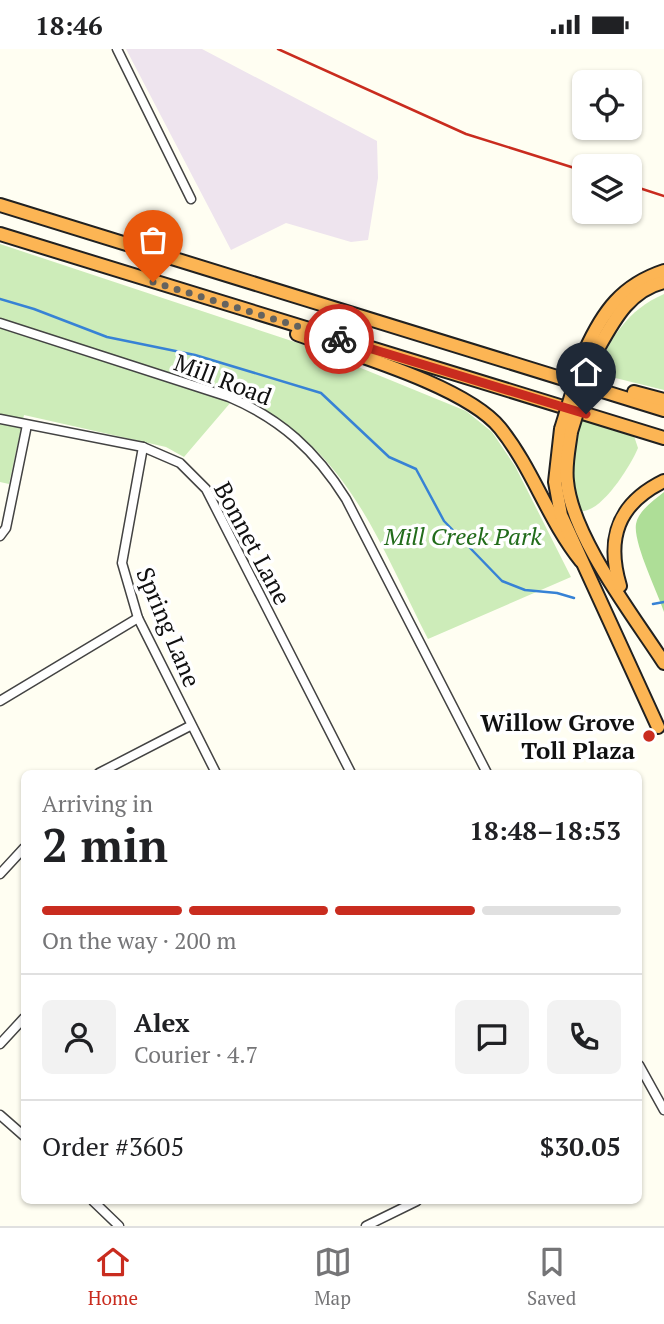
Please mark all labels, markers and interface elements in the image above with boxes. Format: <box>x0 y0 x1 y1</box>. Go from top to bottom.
text: 18:46 <box>35 8 103 42</box>
map controls <box>572 70 642 224</box>
button: locate <box>572 70 642 140</box>
button: layers <box>572 154 642 224</box>
pin <box>123 210 183 282</box>
icon: bag <box>134 221 172 259</box>
courier <box>304 304 374 374</box>
icon: bike <box>320 320 358 358</box>
pin <box>556 342 616 414</box>
street label: Mill Road <box>170 346 276 412</box>
icon: home <box>567 353 605 391</box>
street label: Bonnet Lane <box>207 476 299 610</box>
park label: Mill Creek Park <box>383 520 542 552</box>
street label: Spring Lane <box>129 562 209 692</box>
place label: Willow Grove Toll Plaza <box>480 706 636 766</box>
marker: Willow Grove Toll Plaza <box>641 728 657 744</box>
text: Arriving in <box>42 788 153 819</box>
text: 18:48–18:53 <box>469 813 621 847</box>
text: 2 min <box>42 814 168 875</box>
text: On the way · 200 m <box>42 925 236 956</box>
button: person <box>42 1000 116 1074</box>
button: chat <box>455 1000 529 1074</box>
button: phone <box>547 1000 621 1074</box>
text: Alex <box>134 1005 190 1039</box>
text: Courier · 4.7 <box>134 1039 258 1070</box>
text: Order #3605 <box>42 1129 184 1163</box>
text: $30.05 <box>540 1129 621 1163</box>
tab: Home <box>88 1243 138 1310</box>
tab: Map <box>314 1243 352 1310</box>
tab: Saved <box>527 1243 576 1310</box>

